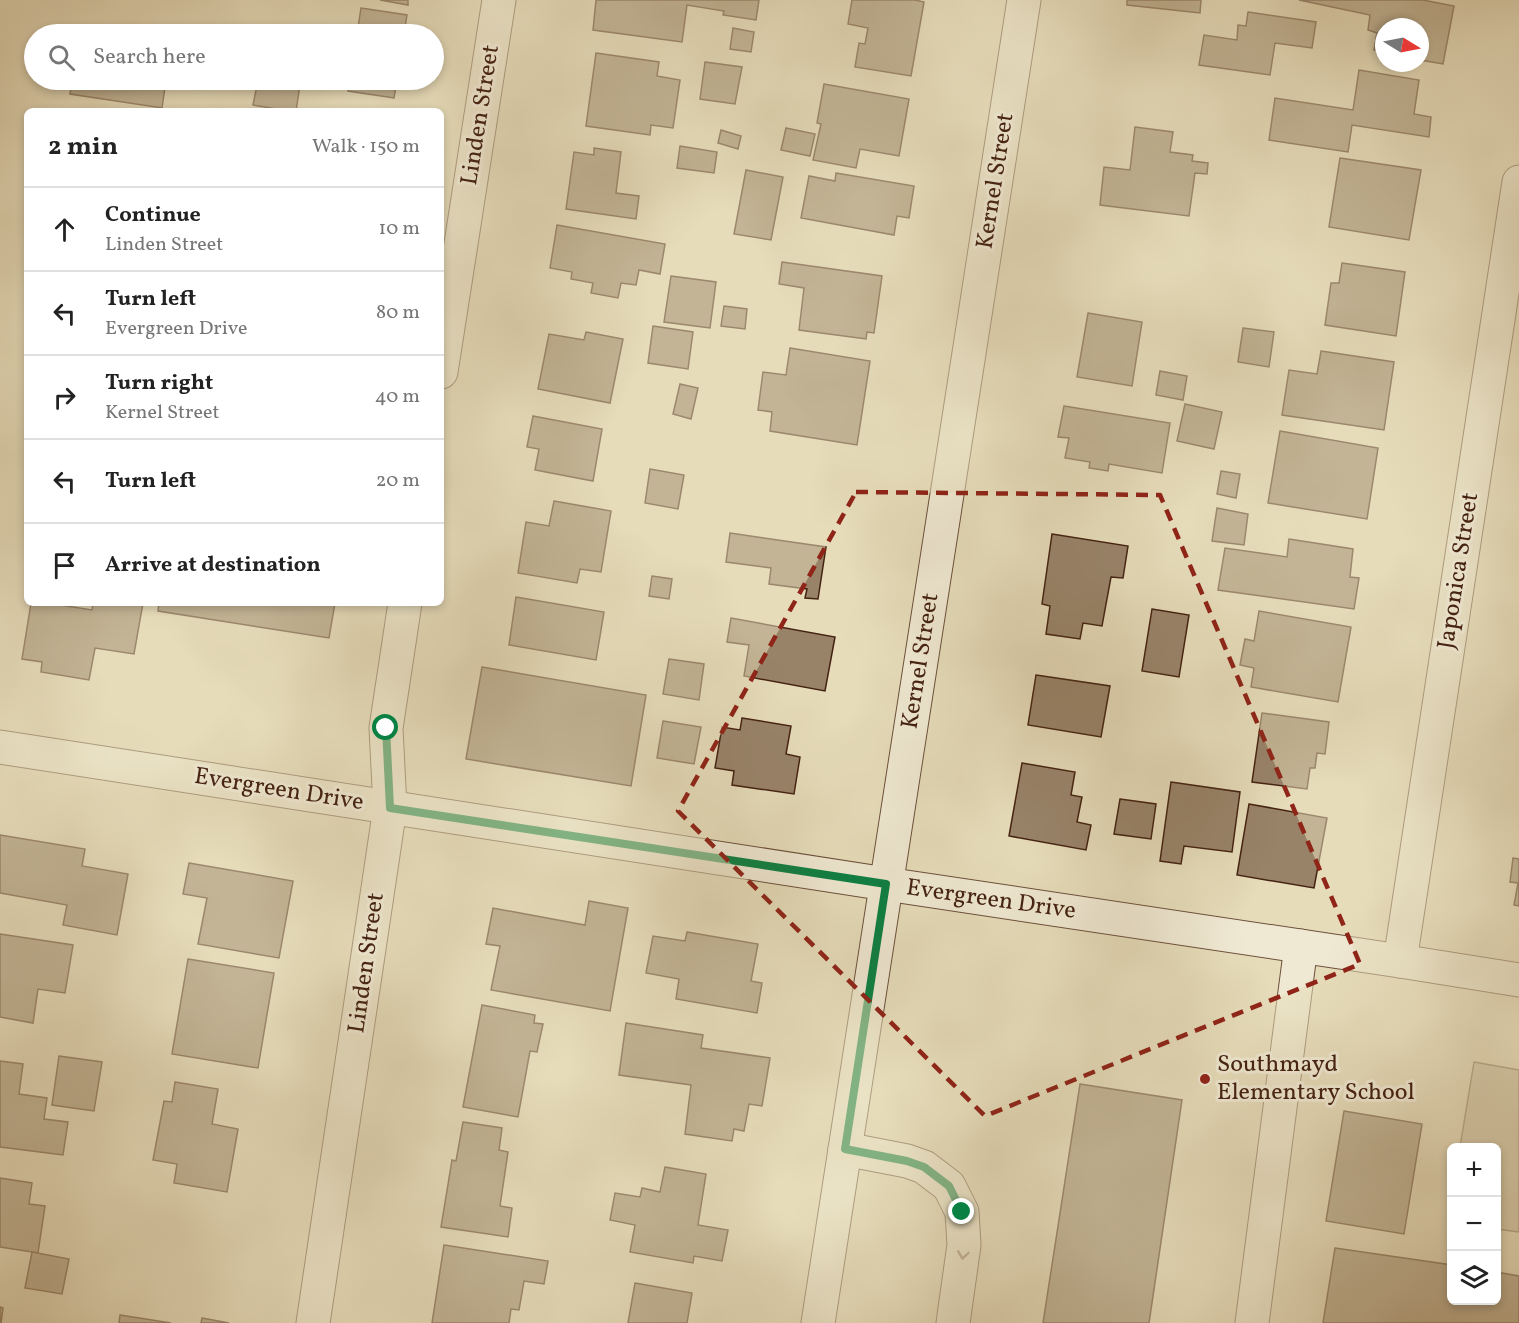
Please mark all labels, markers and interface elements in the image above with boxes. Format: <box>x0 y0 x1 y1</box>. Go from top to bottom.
north arrow <box>1375 18 1429 72</box>
search box <box>24 24 444 90</box>
icon: search <box>45 41 78 74</box>
text: Search here <box>93 42 206 73</box>
street label: Linden Street <box>453 42 509 188</box>
street label: Kernel Street <box>968 111 1024 251</box>
text: 2 min <box>48 129 118 165</box>
text: Walk · 150 m <box>312 133 420 161</box>
text: Continue <box>105 200 201 231</box>
icon: ahead <box>48 213 81 246</box>
text: 10 m <box>379 215 420 243</box>
text: Linden Street <box>105 231 223 259</box>
text: Turn left <box>105 284 196 315</box>
icon: left <box>48 297 81 330</box>
text: 80 m <box>376 299 420 327</box>
text: Evergreen Drive <box>105 315 248 343</box>
text: Turn right <box>105 368 213 399</box>
icon: right <box>48 381 81 414</box>
text: 40 m <box>375 383 420 411</box>
text: Kernel Street <box>105 399 219 427</box>
icon: left <box>48 465 81 498</box>
text: Turn left <box>105 466 196 497</box>
text: 20 m <box>376 467 420 495</box>
street label: Japonica Street <box>1430 490 1488 652</box>
icon: arrive <box>48 549 81 582</box>
text: Arrive at destination <box>105 550 321 581</box>
street label: Kernel Street <box>893 591 949 731</box>
route start <box>372 714 398 740</box>
street label: Evergreen Drive <box>192 760 366 820</box>
street label: Evergreen Drive <box>904 871 1078 929</box>
street label: Linden Street <box>340 890 394 1036</box>
place label: Southmayd Elementary School <box>1217 1048 1415 1110</box>
marker: Southmayd Elementary School <box>1198 1072 1212 1086</box>
map controls <box>1447 1143 1501 1305</box>
button: + <box>1447 1143 1501 1197</box>
button: − <box>1447 1197 1501 1251</box>
route end <box>948 1198 974 1224</box>
one-way arrow <box>957 1251 969 1260</box>
button: layers <box>1447 1251 1501 1305</box>

